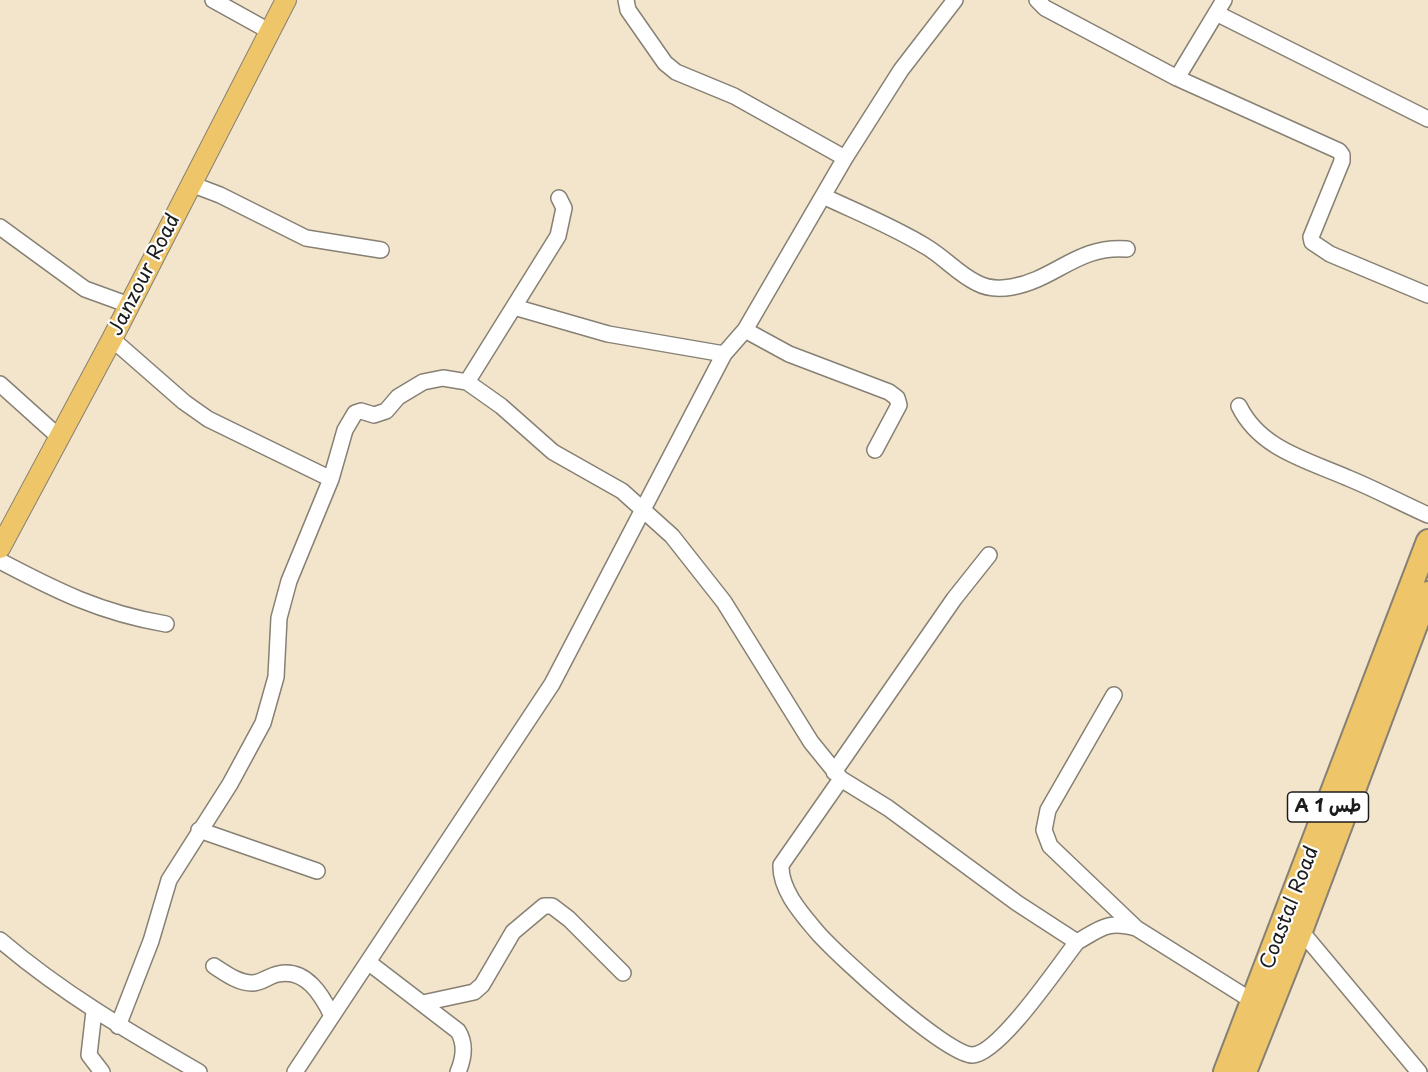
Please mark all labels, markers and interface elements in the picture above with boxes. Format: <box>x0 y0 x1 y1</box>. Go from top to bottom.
street label: Janzour Road <box>104 210 186 340</box>
road number: A 1 طس <box>1288 792 1368 822</box>
street label: Coastal Road <box>1256 843 1324 973</box>

